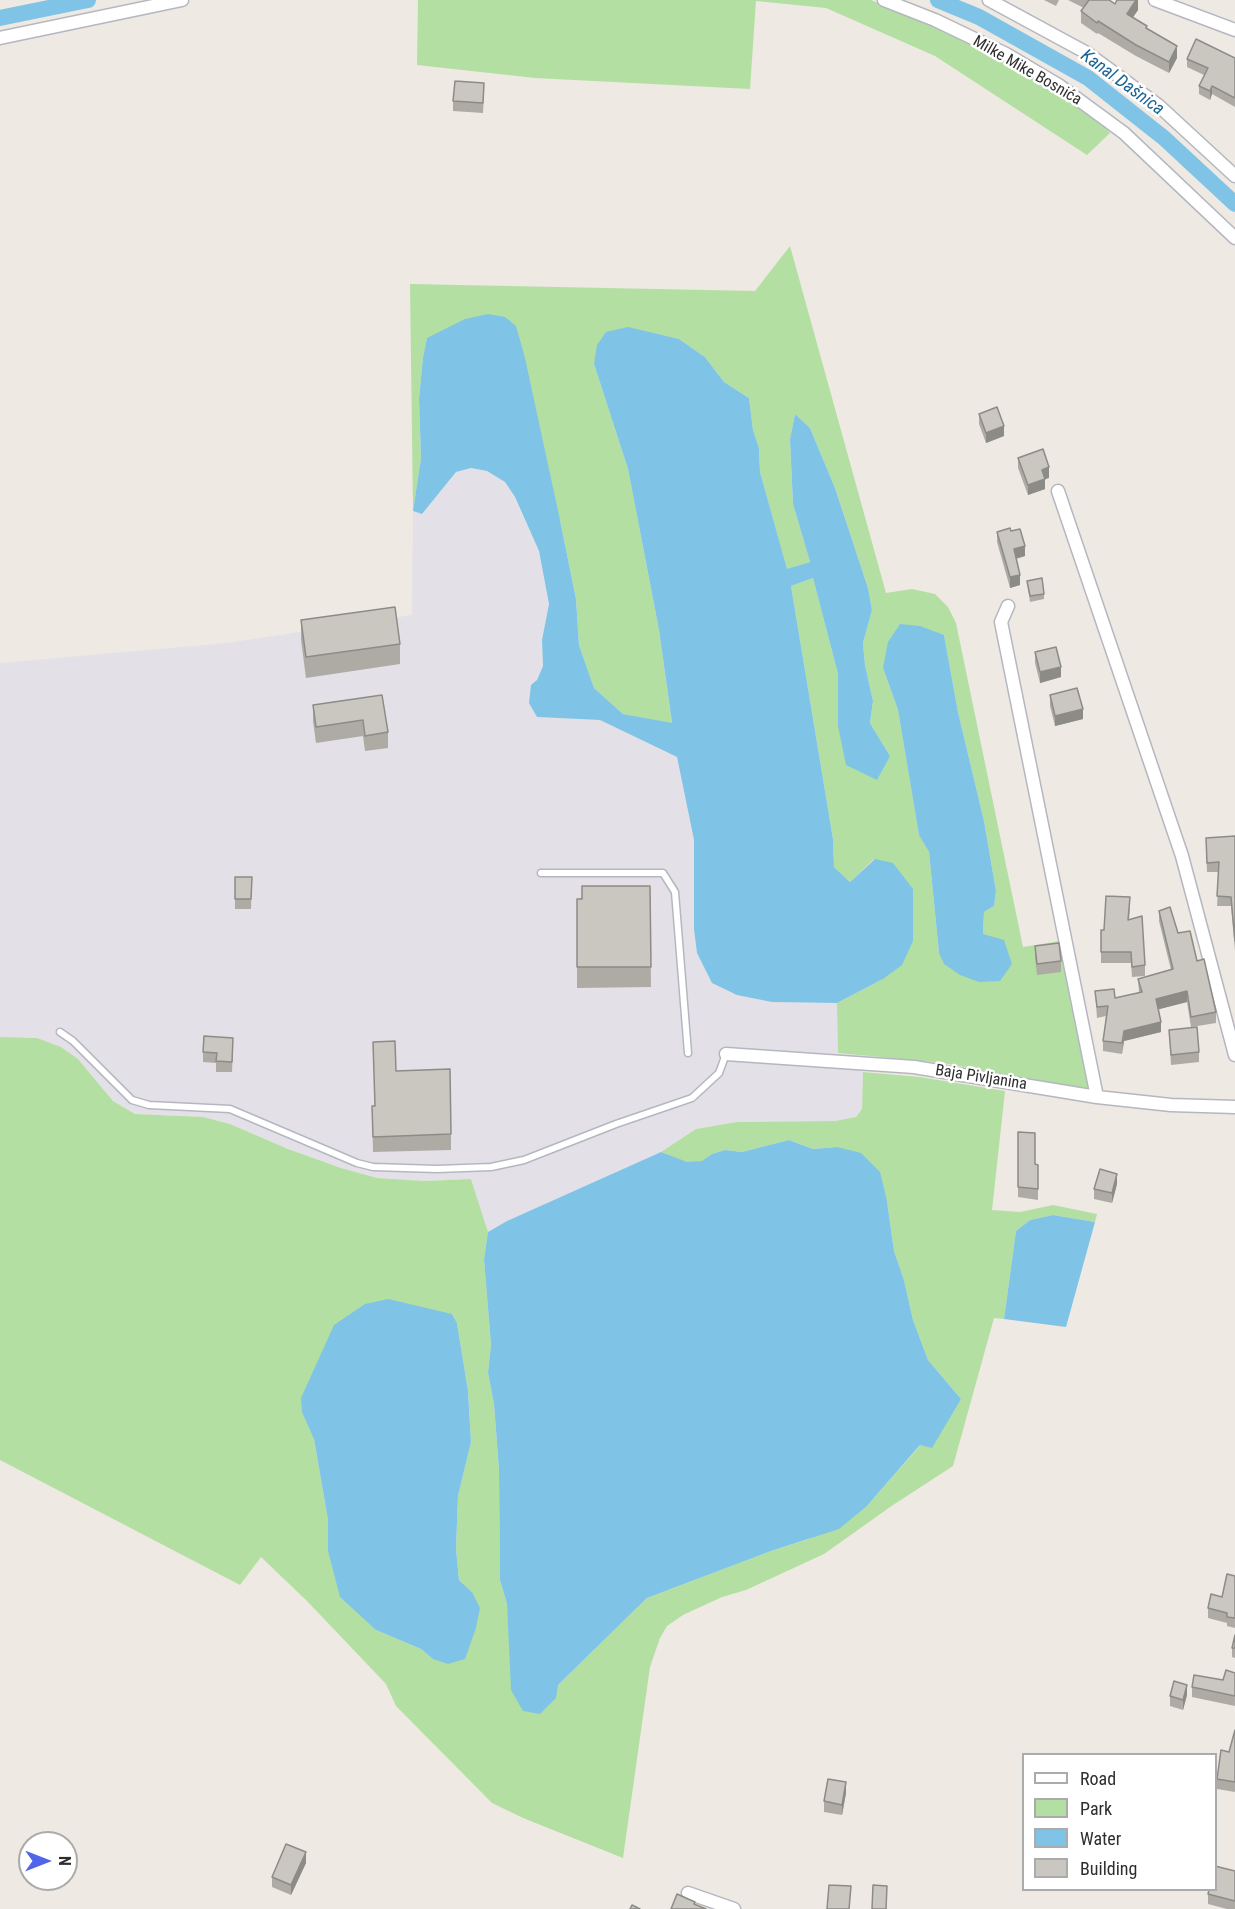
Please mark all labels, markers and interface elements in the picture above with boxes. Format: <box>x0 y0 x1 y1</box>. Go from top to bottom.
street label: Milke Mike Bosnića <box>969 32 1085 110</box>
water label: Kanal Dašnica <box>1076 45 1168 121</box>
street label: Baja Pivljanina <box>934 1061 1028 1095</box>
legend <box>1022 1753 1217 1891</box>
text: Road <box>1080 1768 1116 1789</box>
text: Park <box>1080 1798 1112 1819</box>
text: Water <box>1080 1828 1121 1849</box>
north arrow <box>18 1831 78 1891</box>
text: N <box>55 1856 74 1866</box>
text: Building <box>1080 1858 1137 1879</box>

